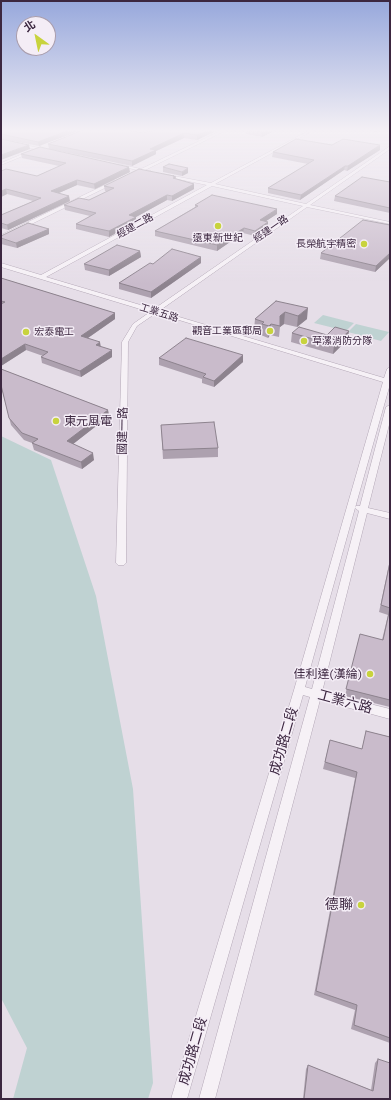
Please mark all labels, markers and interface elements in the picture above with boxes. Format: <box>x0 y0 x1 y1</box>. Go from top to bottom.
north arrow <box>16 16 56 56</box>
text: 北 <box>22 18 38 35</box>
street label: 經建二路 <box>115 211 155 241</box>
street label: 經建一路 <box>251 213 291 245</box>
marker: 遠東新世紀 <box>213 221 223 231</box>
place label: 遠東新世紀 <box>193 232 243 244</box>
place label: 長榮航宇精密 <box>296 238 356 250</box>
marker: 長榮航宇精密 <box>359 239 369 249</box>
street label: 工業五路 <box>138 301 180 325</box>
place label: 觀音工業區郵局 <box>192 325 262 337</box>
place label: 宏泰電工 <box>34 326 74 338</box>
marker: 觀音工業區郵局 <box>265 326 275 336</box>
marker: 宏泰電工 <box>21 327 31 337</box>
place label: 草漯消防分隊 <box>312 335 372 347</box>
marker: 草漯消防分隊 <box>299 336 309 346</box>
street label: 國建一路 <box>115 407 131 455</box>
place label: 東元風電 <box>64 414 112 428</box>
marker: 東元風電 <box>51 416 61 426</box>
place label: 佳利達(漢綸) <box>294 667 362 681</box>
marker: 佳利達(漢綸) <box>365 669 375 679</box>
street label: 工業六路 <box>316 687 374 717</box>
street label: 成功路二段 <box>266 705 302 777</box>
place label: 德聯 <box>325 897 353 913</box>
marker: 德聯 <box>356 900 366 910</box>
street label: 成功路二段 <box>175 1015 211 1087</box>

